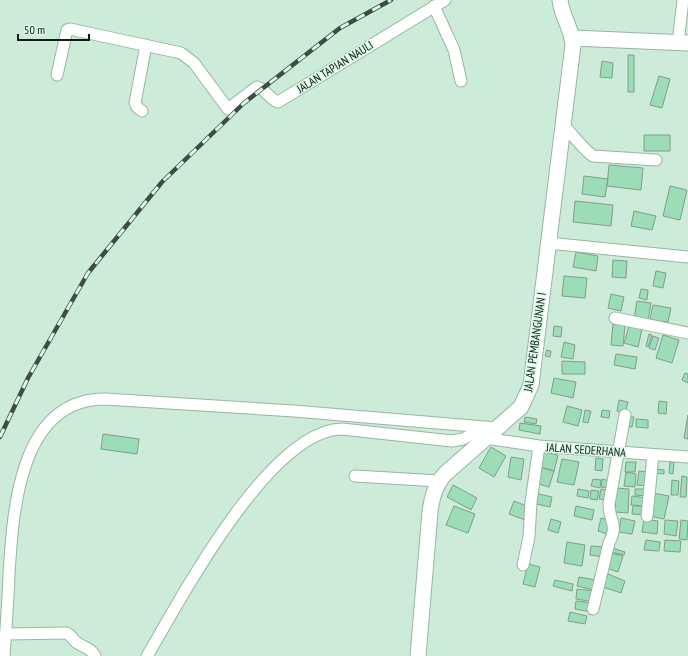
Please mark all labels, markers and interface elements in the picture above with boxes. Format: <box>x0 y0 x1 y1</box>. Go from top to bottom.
scale bar <box>18 16 89 42</box>
text: 50 m <box>24 22 45 37</box>
street label: JALAN TAPIAN NAULI <box>293 37 376 97</box>
street label: JALAN PEMBANGUNAN I <box>520 291 549 394</box>
street label: JALAN SEDERHANA <box>545 439 627 460</box>

